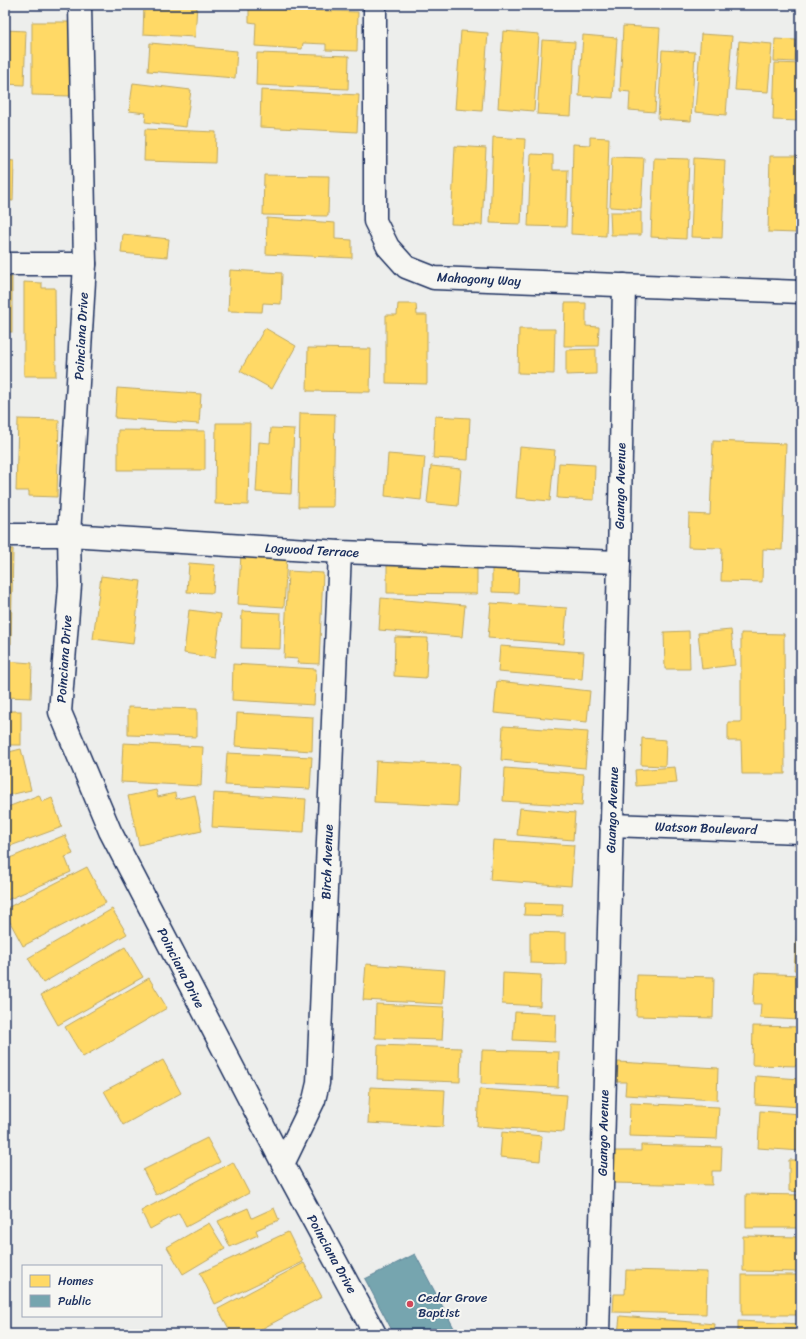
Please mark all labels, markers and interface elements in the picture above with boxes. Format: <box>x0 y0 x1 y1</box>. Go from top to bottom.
street label: Mahogony Way <box>436 265 522 293</box>
street label: Poinciana Drive <box>67 291 95 381</box>
street label: Guango Avenue <box>608 443 632 529</box>
street label: Logwood Terrace <box>264 536 360 564</box>
street label: Poinciana Drive <box>49 614 79 704</box>
street label: Guango Avenue <box>599 766 625 854</box>
street label: Watson Boulevard <box>655 815 759 841</box>
street label: Birch Avenue <box>314 824 340 900</box>
street label: Poinciana Drive <box>151 924 211 1013</box>
street label: Guango Avenue <box>591 1090 615 1176</box>
street label: Poinciana Drive <box>301 1210 364 1298</box>
legend <box>22 1265 162 1317</box>
text: Homes <box>58 1270 94 1292</box>
place label: Cedar Grove Baptist <box>418 1286 488 1324</box>
text: Public <box>58 1290 91 1312</box>
marker: Cedar Grove Baptist <box>405 1299 415 1309</box>

